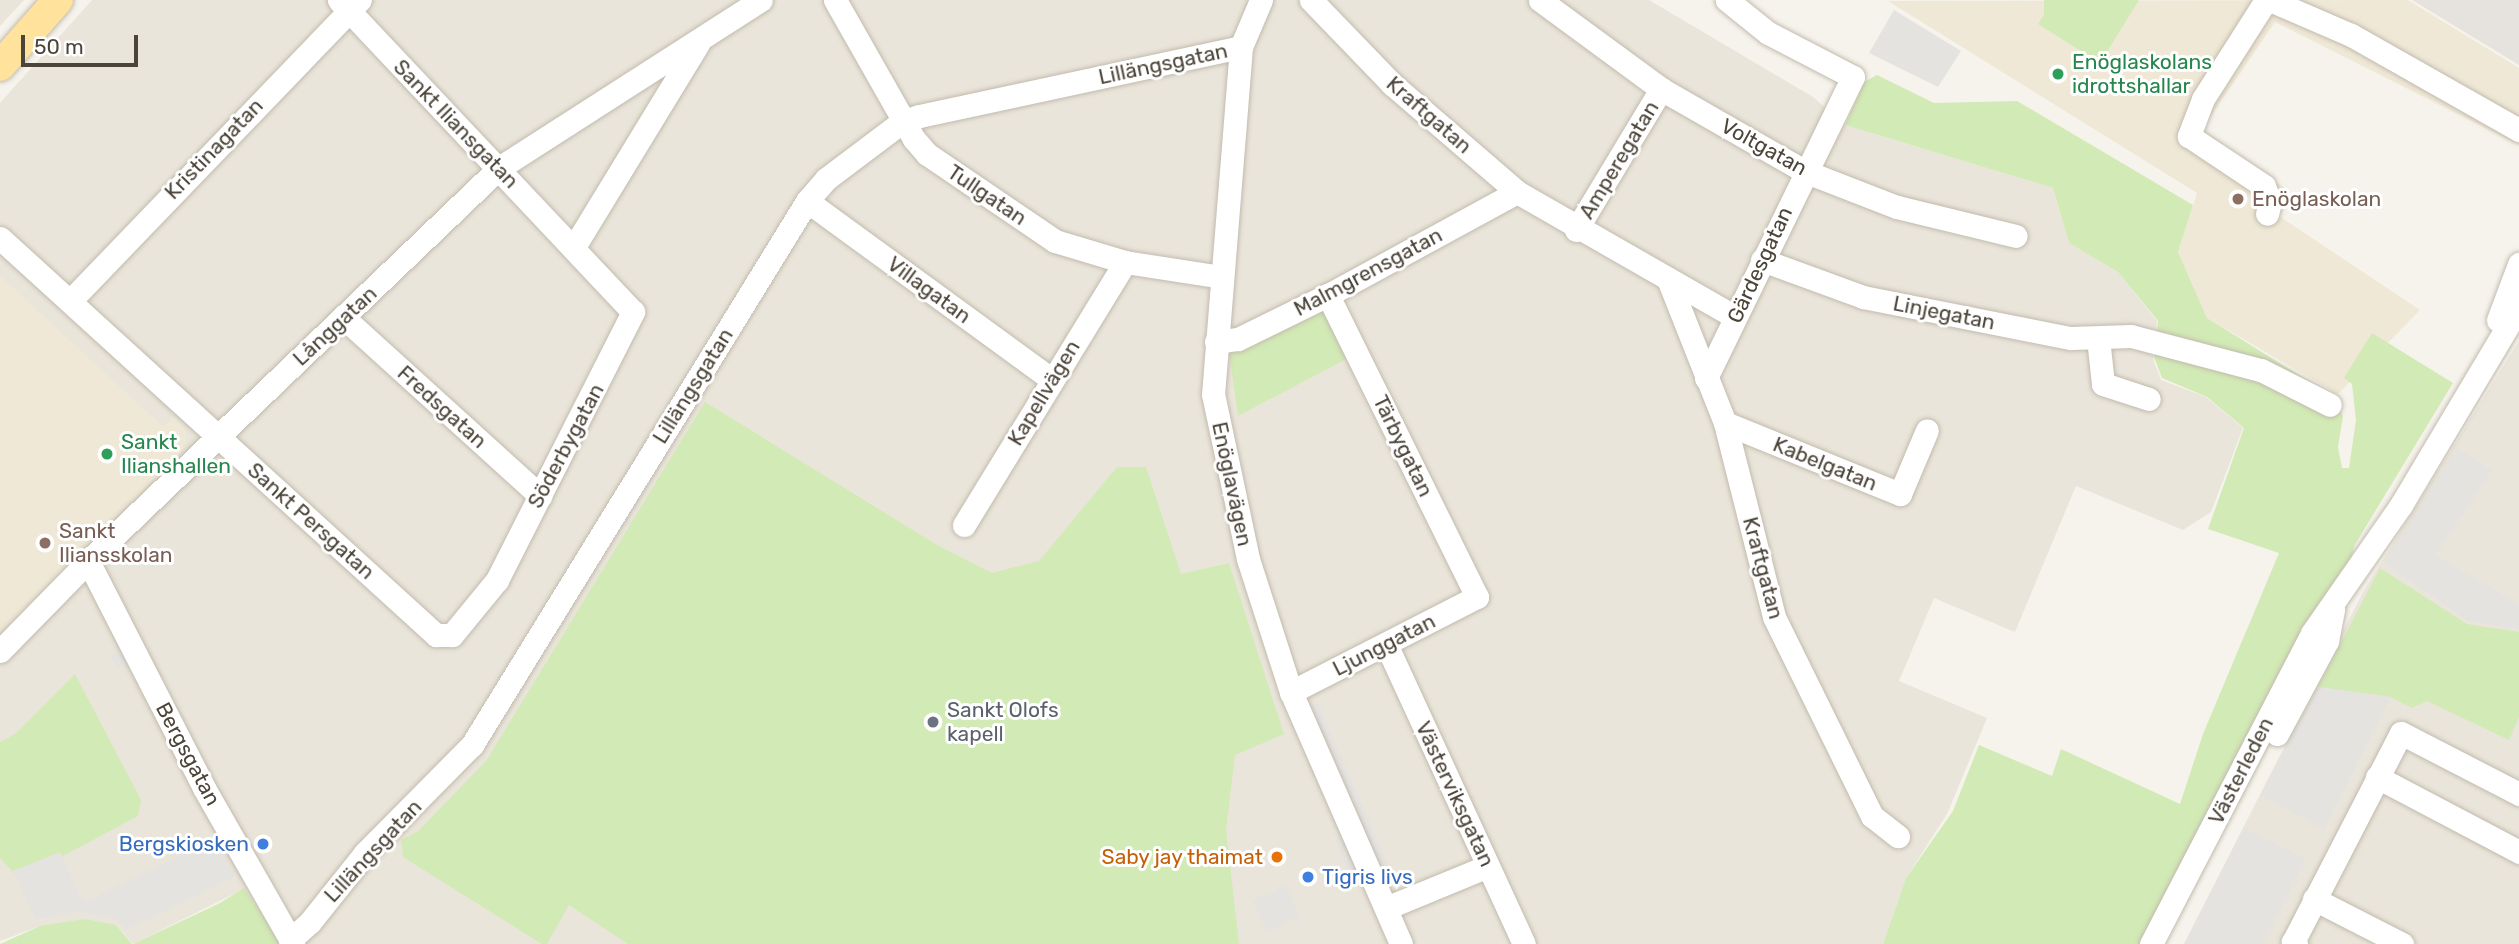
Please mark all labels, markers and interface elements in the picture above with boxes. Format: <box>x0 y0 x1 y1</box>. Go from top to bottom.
scale bar <box>24 21 142 65</box>
text: 50 m <box>34 34 84 59</box>
street label: Lillängsgatan <box>1096 38 1230 90</box>
place label: Enöglaskolans idrottshallar <box>2072 49 2212 99</box>
street label: Sankt Iliansgatan <box>388 54 524 194</box>
marker: Enöglaskolans idrottshallar <box>2050 66 2066 82</box>
street label: Kraftgatan <box>1381 71 1477 159</box>
street label: Kristinagatan <box>160 93 268 205</box>
street label: Amperegatan <box>1574 96 1664 224</box>
street label: Voltgatan <box>1717 113 1811 181</box>
street label: Tullgatan <box>943 159 1031 231</box>
place label: Enöglaskolan <box>2252 186 2381 212</box>
marker: Enöglaskolan <box>2230 191 2246 207</box>
street label: Gärdesgatan <box>1722 203 1798 327</box>
street label: Malmgrensgatan <box>1290 222 1446 322</box>
street label: Villagatan <box>882 251 976 329</box>
street label: Långgatan <box>288 281 382 371</box>
street label: Linjegatan <box>1891 291 1997 335</box>
street label: Lillängsgatan <box>648 324 738 448</box>
street label: Kapellvägen <box>1003 336 1085 450</box>
street label: Fredsgatan <box>392 360 492 454</box>
street label: Söderbygatan <box>523 380 609 512</box>
street label: Tärbygatan <box>1368 391 1438 501</box>
street label: Enöglavägen <box>1207 420 1257 548</box>
place label: Sankt Ilianshallen <box>121 429 231 479</box>
street label: Kabelgatan <box>1769 432 1881 496</box>
marker: Sankt Ilianshallen <box>99 446 115 462</box>
street label: Sankt Persgatan <box>242 457 380 585</box>
street label: Kraftgatan <box>1737 514 1789 622</box>
place label: Sankt Iliansskolan <box>59 518 172 568</box>
marker: Sankt Iliansskolan <box>37 535 53 551</box>
street label: Ljunggatan <box>1329 608 1439 682</box>
place label: Sankt Olofs kapell <box>947 697 1059 747</box>
street label: Bergsgatan <box>150 698 226 810</box>
street label: Västerleden <box>2203 713 2279 829</box>
marker: Sankt Olofs kapell <box>925 714 941 730</box>
street label: Västerviksgatan <box>1410 717 1500 871</box>
street label: Lillängsgatan <box>319 794 427 908</box>
place label: Bergskiosken <box>119 831 249 857</box>
marker: Bergskiosken <box>255 836 271 852</box>
place label: Saby jay thaimat <box>1100 844 1263 870</box>
marker: Saby jay thaimat <box>1269 849 1285 865</box>
place label: Tigris livs <box>1322 864 1413 890</box>
marker: Tigris livs <box>1300 869 1316 885</box>

